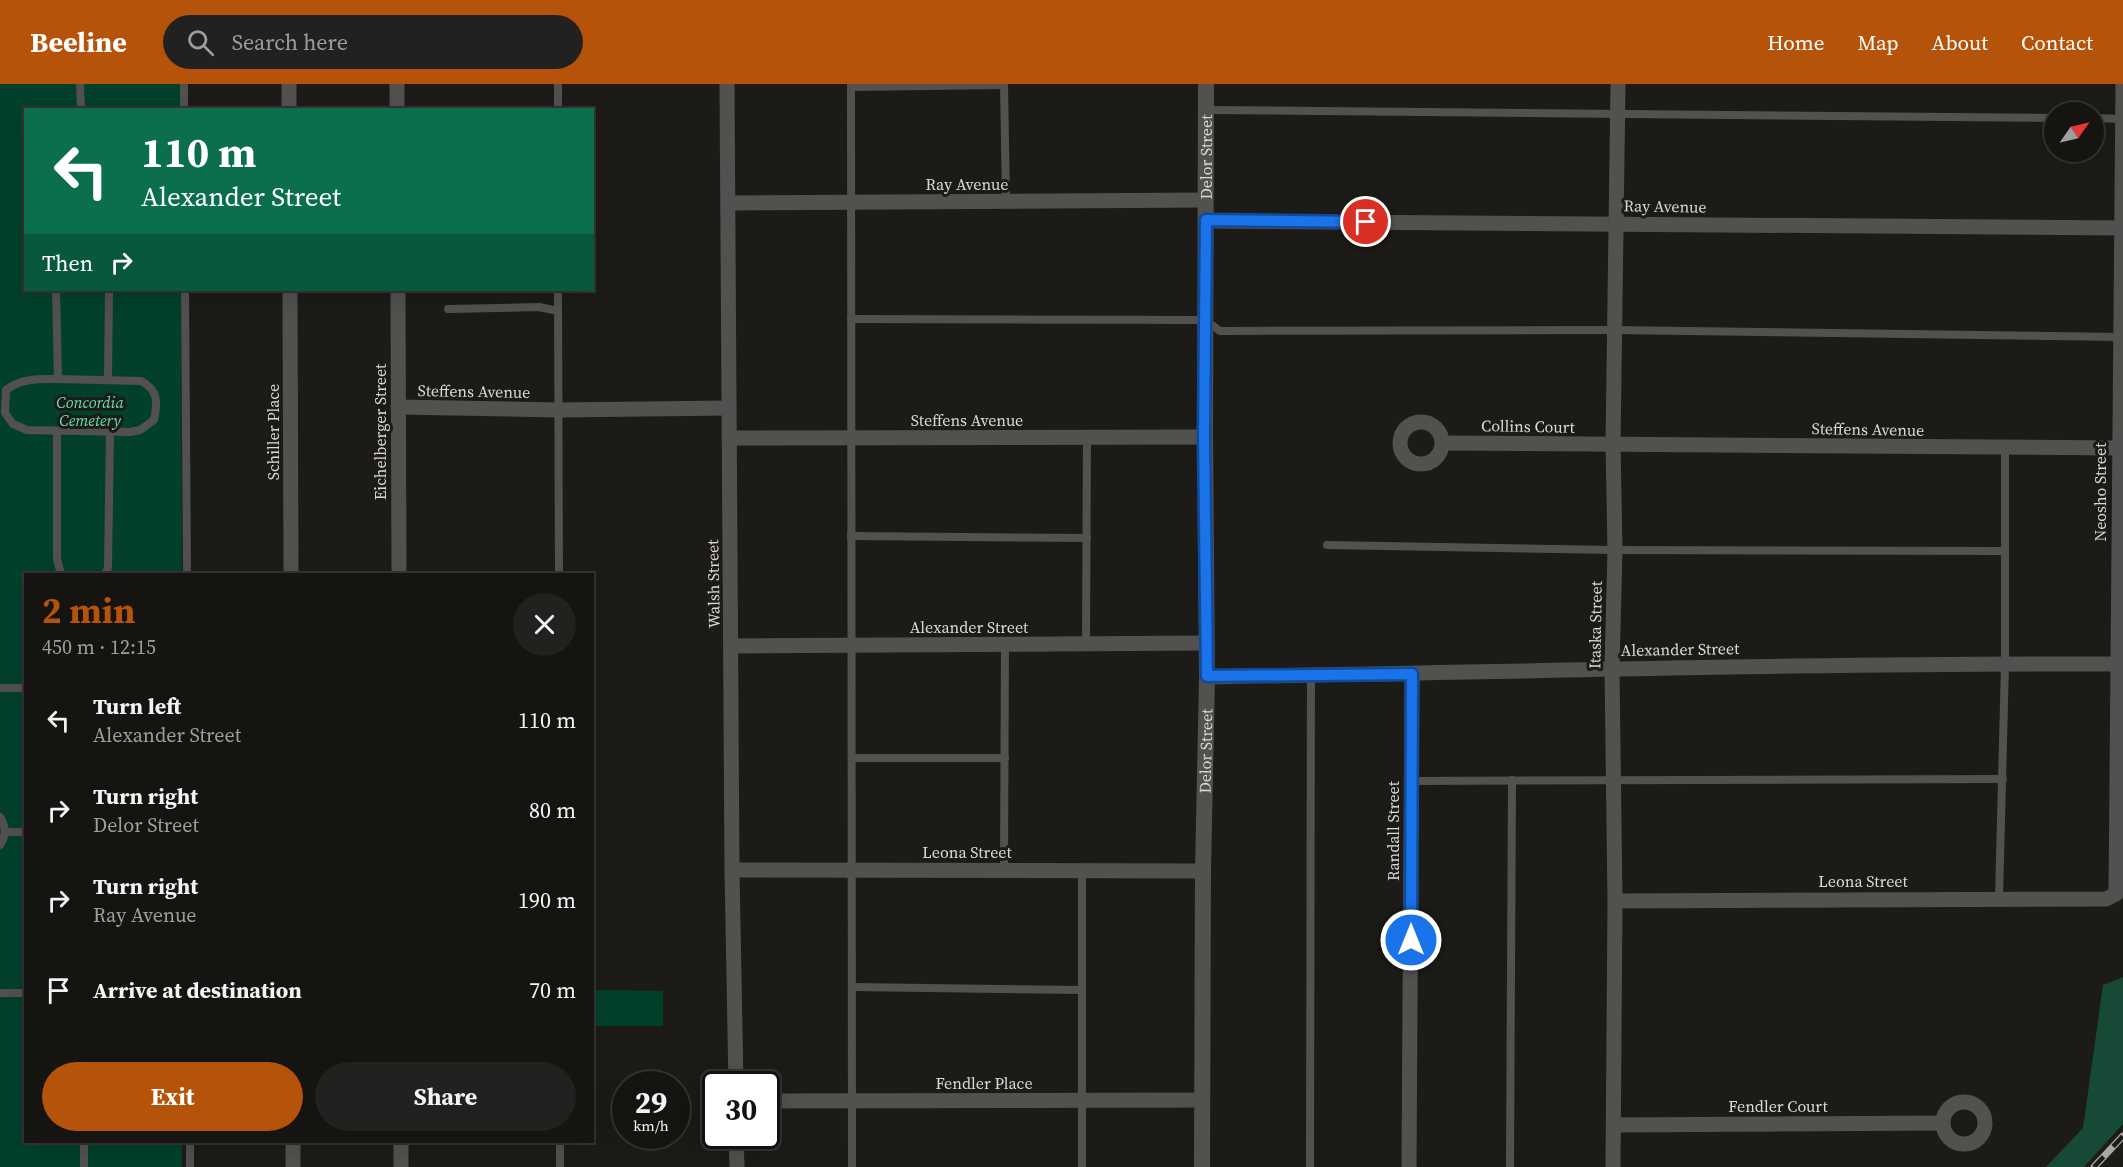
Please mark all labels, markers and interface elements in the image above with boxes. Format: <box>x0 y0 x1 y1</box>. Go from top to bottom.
search box <box>163 15 583 69</box>
text: Beeline <box>30 23 127 61</box>
icon: search <box>184 26 217 59</box>
text: Search here <box>232 27 348 57</box>
text: Home <box>1767 28 1825 57</box>
text: Map <box>1858 28 1899 57</box>
text: About <box>1932 28 1988 57</box>
text: Contact <box>2021 28 2093 57</box>
north arrow <box>2044 102 2104 162</box>
map controls <box>2044 102 2104 162</box>
street label: Delor Street <box>1195 114 1217 200</box>
text: 110 m <box>141 123 256 181</box>
icon: left <box>42 132 120 210</box>
street label: Ray Avenue <box>926 173 1008 195</box>
text: Alexander Street <box>141 178 341 215</box>
street label: Ray Avenue <box>1623 194 1707 218</box>
pin <box>1340 196 1391 247</box>
icon: arrive <box>1349 205 1382 238</box>
icon: right <box>105 246 138 279</box>
text: Then <box>42 248 93 278</box>
street label: Eichelberger Street <box>369 363 391 500</box>
street label: Steffens Avenue <box>418 379 530 403</box>
street label: Schiller Place <box>262 384 284 480</box>
park label: Concordia Cemetery <box>56 391 124 431</box>
street label: Steffens Avenue <box>911 409 1023 431</box>
street label: Collins Court <box>1481 414 1576 438</box>
street label: Steffens Avenue <box>1812 417 1924 441</box>
street label: Neosho Street <box>2089 442 2111 541</box>
street label: Walsh Street <box>701 539 725 629</box>
street label: Itaska Street <box>1583 580 1607 669</box>
text: 2 min <box>42 586 135 635</box>
button: close <box>513 593 576 656</box>
street label: Alexander Street <box>910 616 1029 638</box>
text: 450 m · 12:15 <box>42 633 156 661</box>
street label: Alexander Street <box>1621 637 1740 661</box>
text: Turn left <box>93 691 181 721</box>
icon: left <box>42 704 75 737</box>
text: 110 m <box>518 705 576 735</box>
street label: Delor Street <box>1194 708 1217 794</box>
text: Alexander Street <box>93 721 241 749</box>
street label: Randall Street <box>1382 780 1404 881</box>
text: Turn right <box>93 781 198 811</box>
icon: right <box>42 794 75 827</box>
text: 80 m <box>529 795 576 825</box>
text: Delor Street <box>93 811 199 839</box>
street label: Leona Street <box>922 841 1012 863</box>
street label: Leona Street <box>1818 870 1908 892</box>
text: Turn right <box>93 871 198 901</box>
icon: right <box>42 884 75 917</box>
text: 190 m <box>518 885 576 915</box>
text: Ray Avenue <box>93 901 197 929</box>
position arrow <box>1379 908 1443 972</box>
icon: arrive <box>42 974 75 1007</box>
text: Arrive at destination <box>93 975 302 1005</box>
text: 70 m <box>529 975 576 1005</box>
button: Exit <box>42 1062 303 1131</box>
button: Share <box>315 1062 576 1131</box>
speed limit sign: 30 <box>702 1071 780 1149</box>
street label: Fendler Place <box>935 1072 1033 1094</box>
text: 29 <box>635 1082 667 1123</box>
street label: Fendler Court <box>1728 1095 1828 1117</box>
text: km/h <box>633 1115 669 1136</box>

